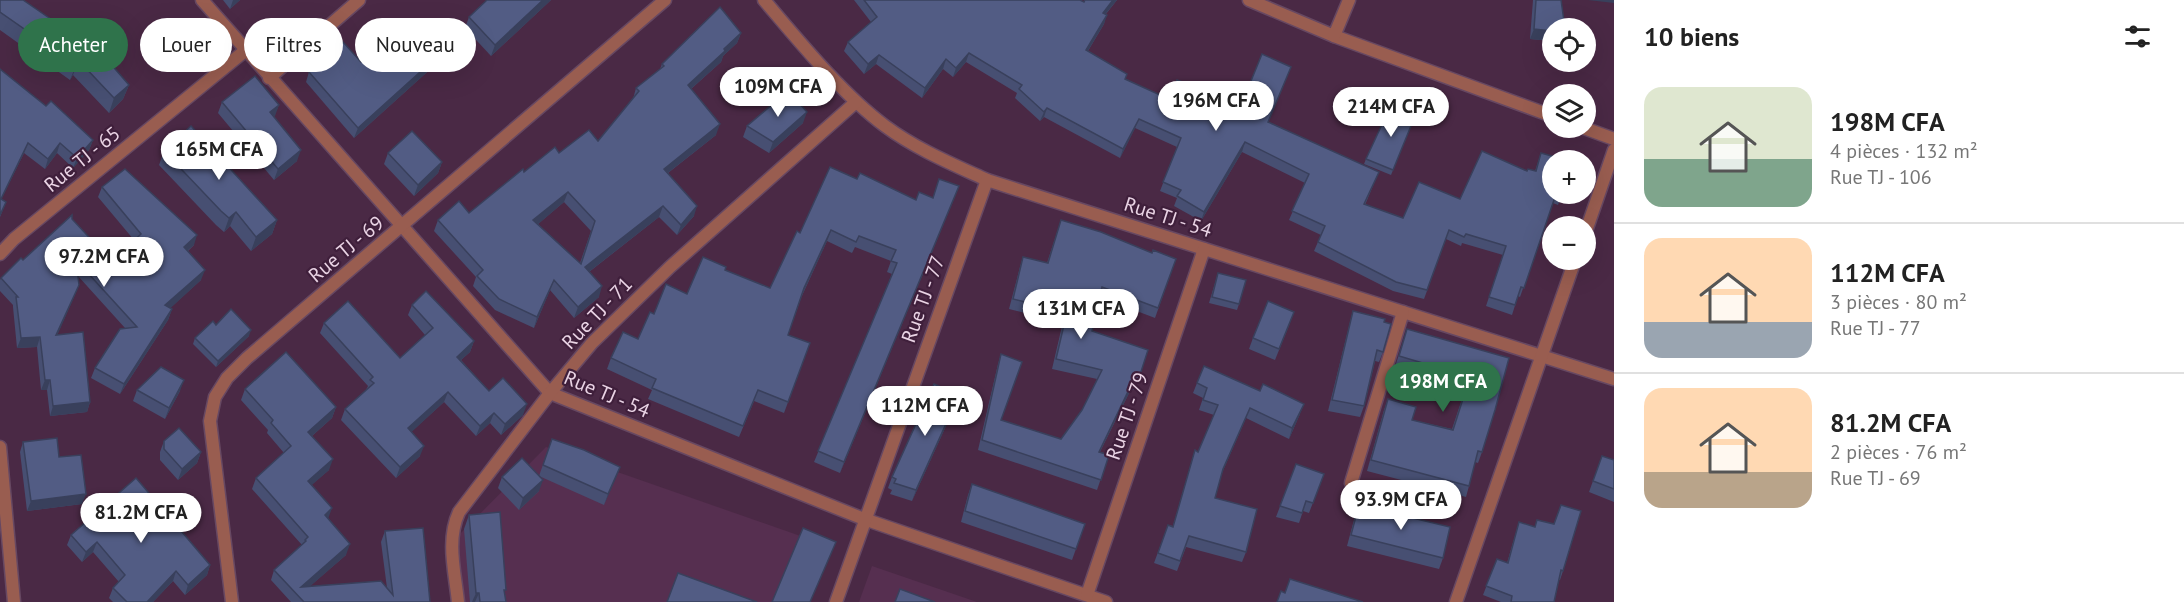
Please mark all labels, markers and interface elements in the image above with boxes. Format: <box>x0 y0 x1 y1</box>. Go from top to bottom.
chip: Acheter <box>18 18 128 72</box>
chip: Louer <box>140 18 232 72</box>
chip: Filtres <box>244 18 343 72</box>
chip: Nouveau <box>355 18 476 72</box>
map controls <box>1542 18 1596 270</box>
button: locate <box>1542 18 1596 72</box>
text: 10 biens <box>1644 20 1739 53</box>
icon: filters <box>2121 20 2154 53</box>
pin: 109M CFA <box>716 67 840 118</box>
text: 109M CFA <box>734 73 822 99</box>
pin: 196M CFA <box>1154 81 1278 132</box>
button: layers <box>1542 84 1596 138</box>
text: 196M CFA <box>1172 87 1260 113</box>
pin: 214M CFA <box>1329 87 1453 138</box>
text: 214M CFA <box>1347 93 1435 119</box>
text: 198M CFA <box>1830 105 1945 138</box>
icon: home <box>1692 111 1764 183</box>
street label: Rue TJ - 65 <box>39 120 125 198</box>
pin: 165M CFA <box>157 130 281 181</box>
text: 165M CFA <box>175 136 263 162</box>
text: 4 pièces · 132 m² <box>1830 138 1978 164</box>
button: + <box>1542 150 1596 204</box>
text: Rue TJ - 106 <box>1830 164 1932 190</box>
street label: Rue TJ - 54 <box>1121 191 1215 243</box>
street label: Rue TJ - 69 <box>303 210 389 288</box>
button: − <box>1542 216 1596 270</box>
pin: 97.2M CFA <box>35 237 173 288</box>
text: 97.2M CFA <box>59 243 149 269</box>
street label: Rue TJ - 77 <box>895 252 951 346</box>
text: 112M CFA <box>1830 256 1945 289</box>
icon: home <box>1692 262 1764 334</box>
street label: Rue TJ - 71 <box>556 271 638 355</box>
pin: 131M CFA <box>1019 289 1143 340</box>
text: 3 pièces · 80 m² <box>1830 289 1967 315</box>
text: 131M CFA <box>1037 295 1125 321</box>
text: Rue TJ - 77 <box>1830 315 1921 341</box>
pin: 198M CFA <box>1381 362 1505 413</box>
street label: Rue TJ - 54 <box>560 364 654 424</box>
text: 198M CFA <box>1399 368 1487 394</box>
street label: Rue TJ - 79 <box>1100 369 1154 463</box>
pin: 112M CFA <box>863 386 987 437</box>
text: 112M CFA <box>881 392 969 418</box>
text: 81.2M CFA <box>1830 406 1951 439</box>
icon: home <box>1692 412 1764 484</box>
text: 2 pièces · 76 m² <box>1830 439 1967 465</box>
text: Rue TJ - 69 <box>1830 465 1921 491</box>
pin: 93.9M CFA <box>1332 480 1470 531</box>
text: 93.9M CFA <box>1354 486 1448 512</box>
pin: 81.2M CFA <box>72 493 210 544</box>
text: 81.2M CFA <box>94 499 188 525</box>

